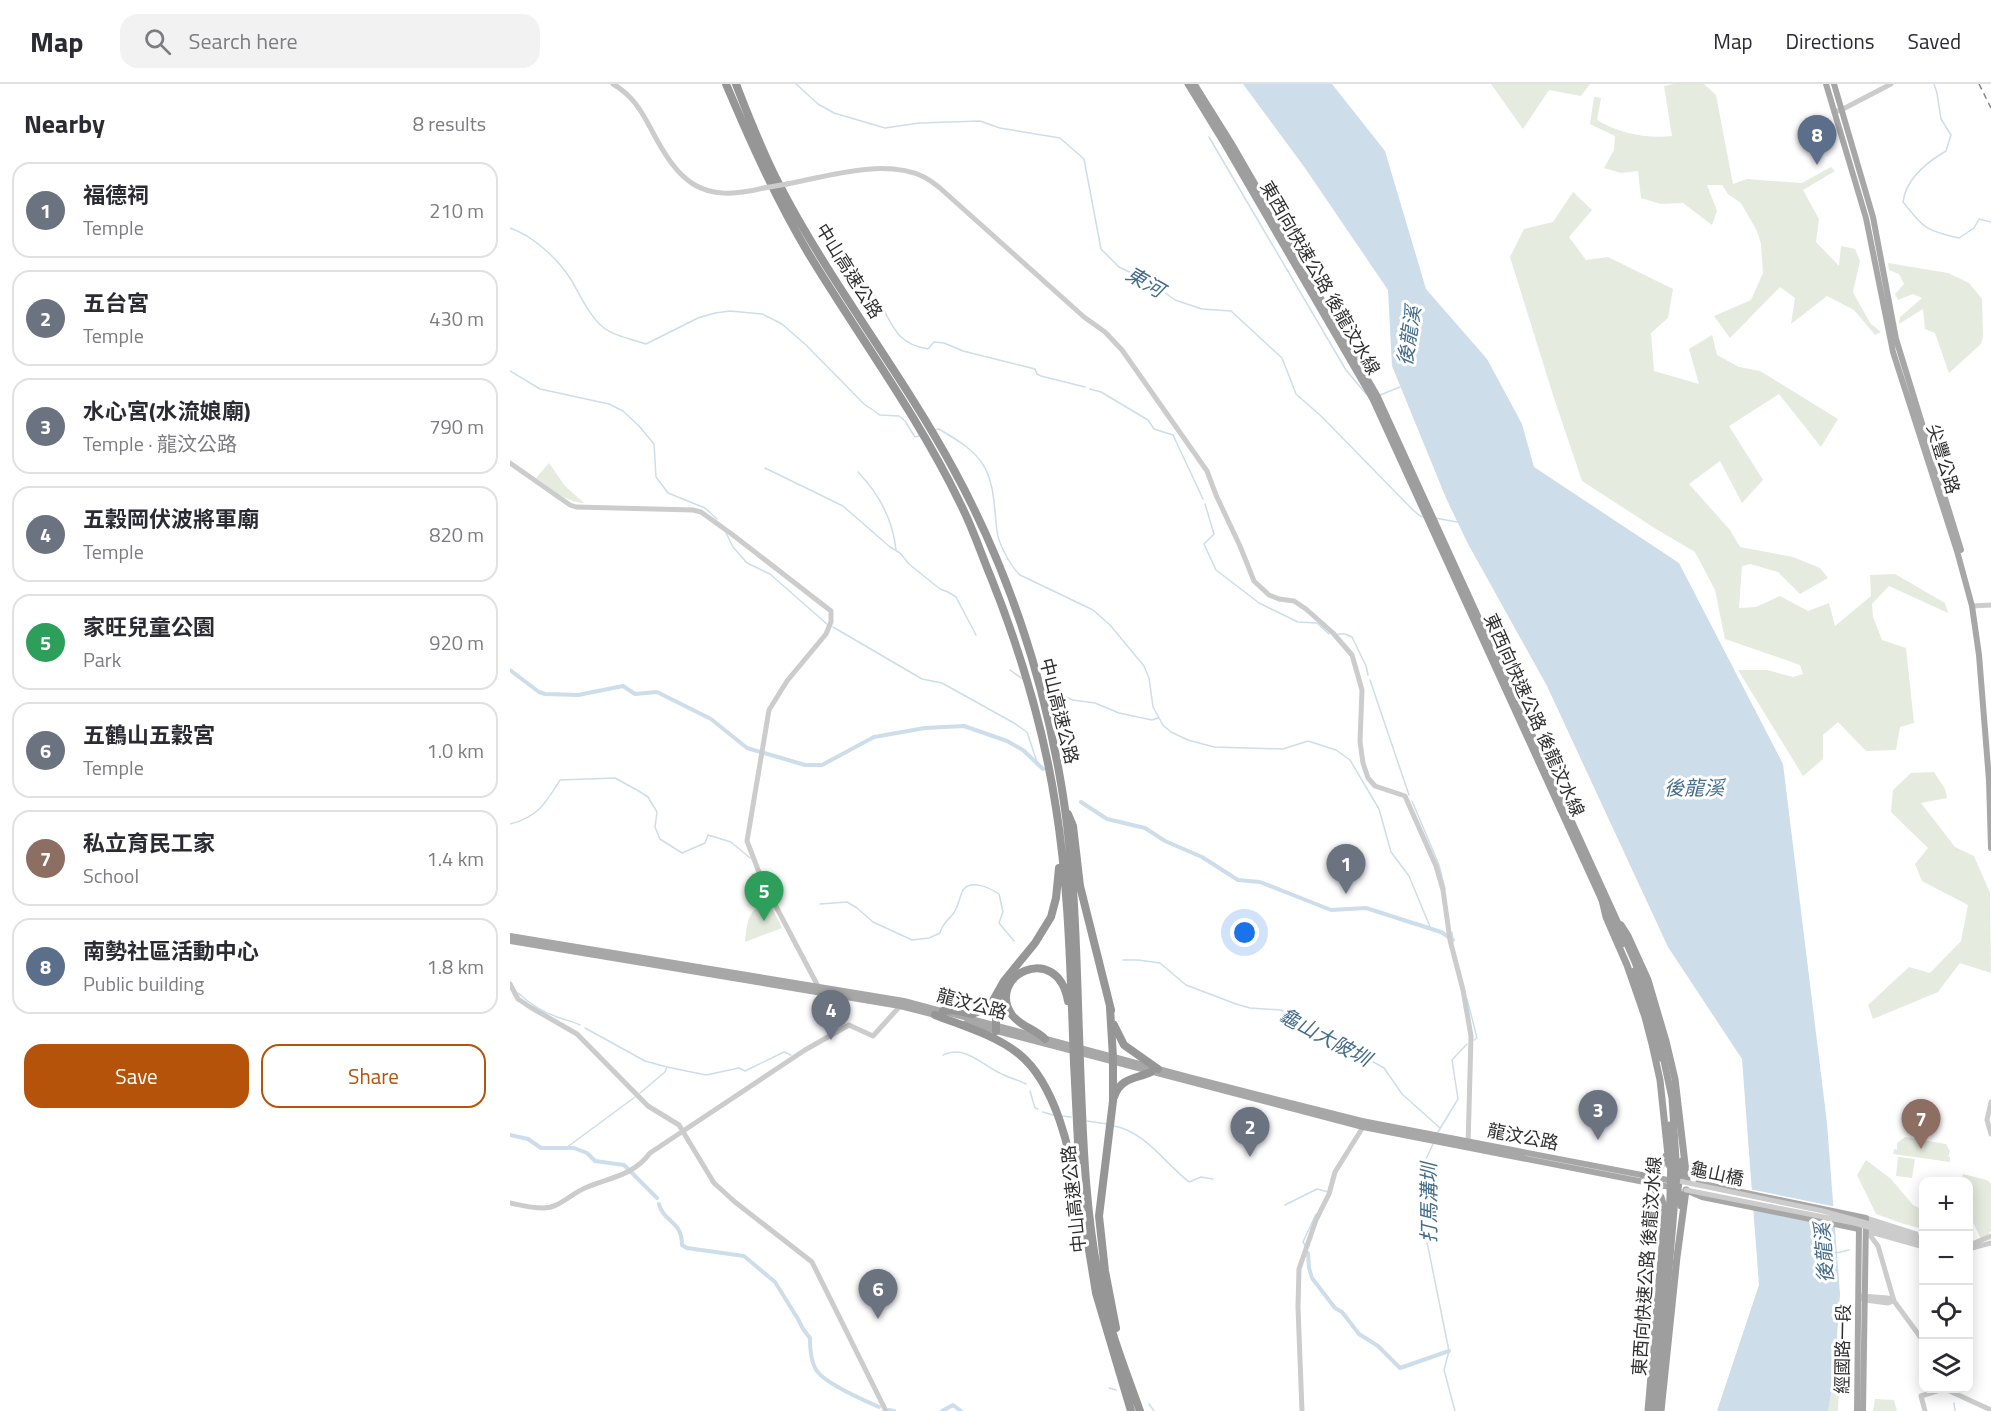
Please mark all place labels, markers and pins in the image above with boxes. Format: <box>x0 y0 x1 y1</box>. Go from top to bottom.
pin: 8 <box>1798 116 1836 165</box>
pin: 1 <box>1326 844 1366 894</box>
pin: 5 <box>744 872 784 921</box>
pin: 4 <box>812 990 850 1040</box>
pin: 3 <box>1578 1090 1618 1140</box>
pin: 7 <box>1902 1100 1940 1149</box>
pin: 2 <box>1230 1108 1270 1157</box>
pin: 6 <box>858 1270 898 1319</box>

